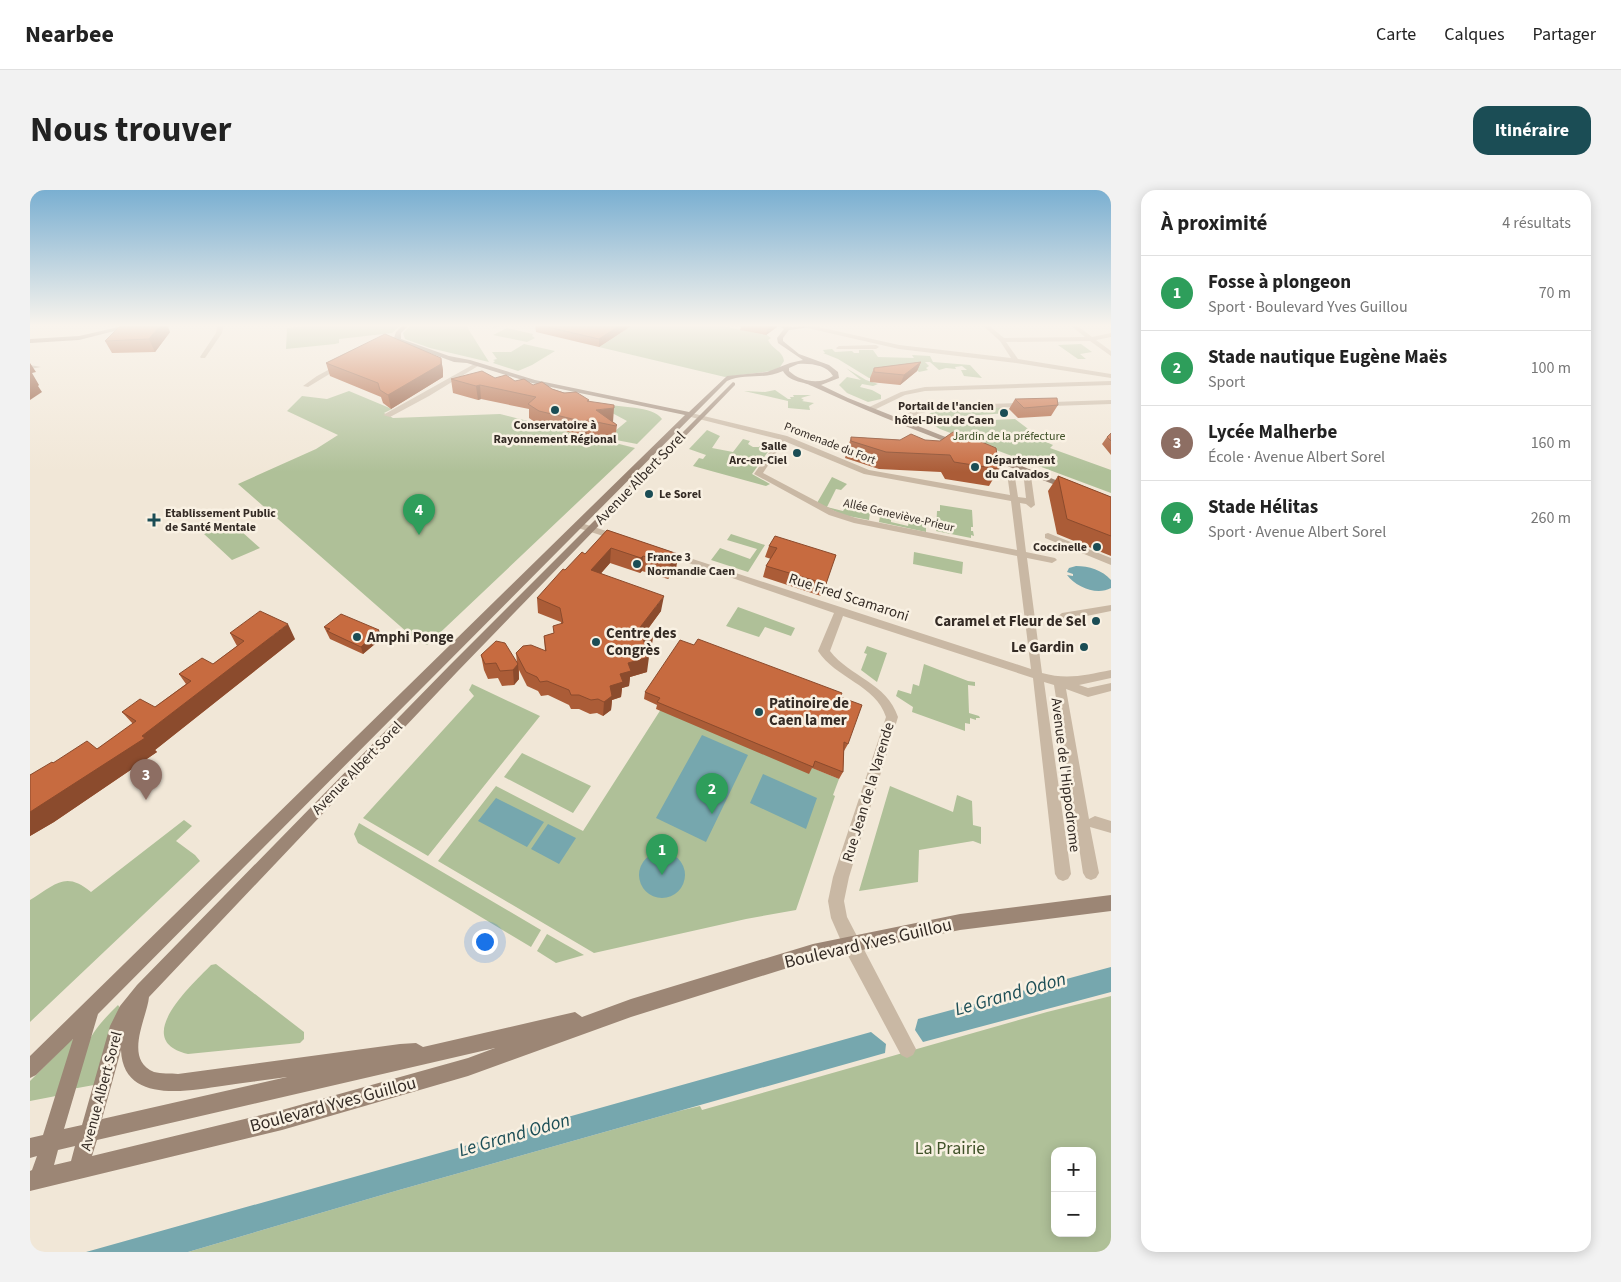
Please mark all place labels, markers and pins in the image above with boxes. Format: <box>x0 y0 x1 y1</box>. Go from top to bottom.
place label: Portail de l'ancien hôtel-Dieu de Caen <box>895 398 994 429</box>
marker: Conservatoire à Rayonnement Régional <box>549 404 561 416</box>
marker: Portail de l'ancien hôtel-Dieu de Caen <box>998 407 1010 419</box>
place label: Conservatoire à Rayonnement Régional <box>493 417 617 448</box>
place label: Salle Arc-en-Ciel <box>728 438 788 469</box>
marker: Salle Arc-en-Ciel <box>791 447 803 459</box>
place label: Département du Calvados <box>985 452 1056 483</box>
marker: Département du Calvados <box>969 461 981 473</box>
place label: Le Sorel <box>659 486 702 503</box>
marker: Le Sorel <box>643 488 655 500</box>
pin: 4 <box>403 494 435 535</box>
place label: Etablissement Public de Santé Mentale <box>165 505 276 536</box>
marker: Etablissement Public de Santé Mentale <box>147 513 161 527</box>
place label: Coccinelle <box>1033 539 1087 556</box>
marker: Coccinelle <box>1091 541 1103 553</box>
place label: France 3 Normandie Caen <box>647 549 735 580</box>
marker: France 3 Normandie Caen <box>631 558 643 570</box>
place label: Caramel et Fleur de Sel <box>934 611 1087 632</box>
marker: Caramel et Fleur de Sel <box>1090 615 1102 627</box>
place label: Centre des Congrès <box>606 623 677 661</box>
place label: Amphi Ponge <box>366 627 454 648</box>
marker: Amphi Ponge <box>351 631 363 643</box>
marker: Centre des Congrès <box>590 636 602 648</box>
place label: Le Gardin <box>1011 637 1074 658</box>
marker: Le Gardin <box>1078 641 1090 653</box>
place label: Patinoire de Caen la mer <box>769 693 849 731</box>
marker: Patinoire de Caen la mer <box>753 706 765 718</box>
pin: 3 <box>130 759 162 800</box>
pin: 2 <box>696 773 728 814</box>
pin: 1 <box>646 834 678 875</box>

